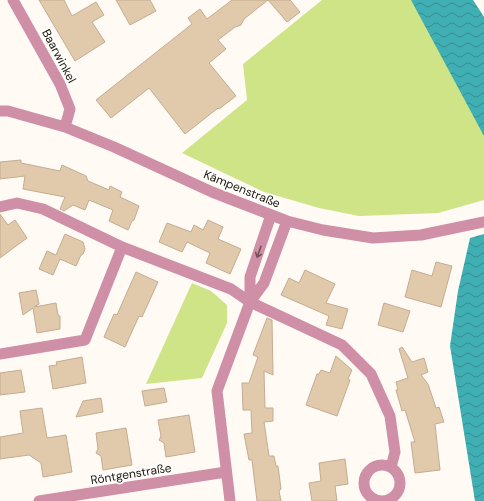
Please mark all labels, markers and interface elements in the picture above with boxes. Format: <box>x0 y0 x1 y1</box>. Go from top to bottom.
street label: Baarwinkel <box>38 26 80 86</box>
street label: Kämpenstraße <box>201 166 283 212</box>
one-way arrow <box>254 245 262 257</box>
street label: Röntgenstraße <box>89 460 173 488</box>

